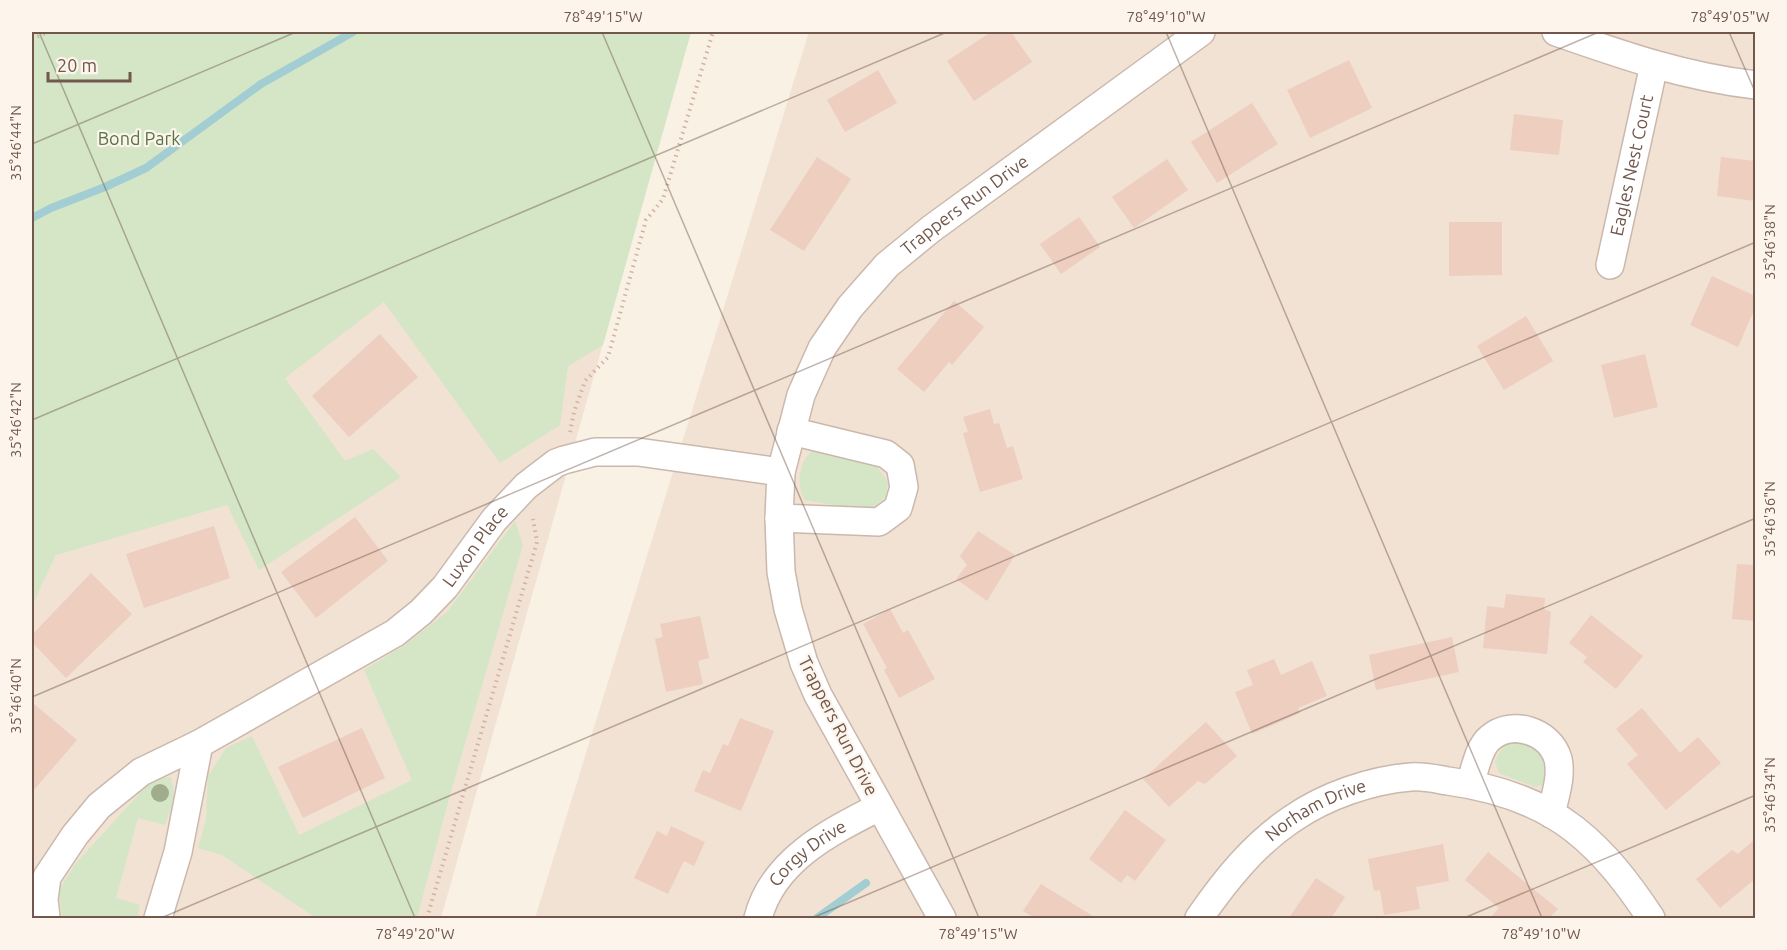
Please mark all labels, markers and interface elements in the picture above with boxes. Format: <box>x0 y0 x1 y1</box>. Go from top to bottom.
text: 78°49'15"W <box>563 8 643 25</box>
text: 78°49'10"W <box>1126 8 1206 25</box>
text: 78°49'05"W <box>1690 8 1770 25</box>
scale bar <box>48 45 130 83</box>
text: 20 m <box>57 55 97 75</box>
street label: Eagles Nest Court <box>1606 93 1656 238</box>
text: 35°46'44"N <box>7 105 24 181</box>
park label: Bond Park <box>98 128 180 148</box>
street label: Trappers Run Drive <box>897 150 1032 258</box>
text: 35°46'38"N <box>1761 204 1778 280</box>
text: 35°46'42"N <box>7 382 24 458</box>
text: 35°46'36"N <box>1761 481 1778 557</box>
street label: Luxon Place <box>438 501 511 590</box>
street label: Trappers Run Drive <box>795 653 883 799</box>
text: 35°46'40"N <box>7 658 24 734</box>
text: 35°46'34"N <box>1761 757 1778 833</box>
street label: Norham Drive <box>1261 775 1368 844</box>
street label: Corgy Drive <box>764 815 849 890</box>
text: 78°49'20"W <box>375 925 455 942</box>
text: 78°49'15"W <box>938 925 1018 942</box>
text: 78°49'10"W <box>1501 925 1581 942</box>

